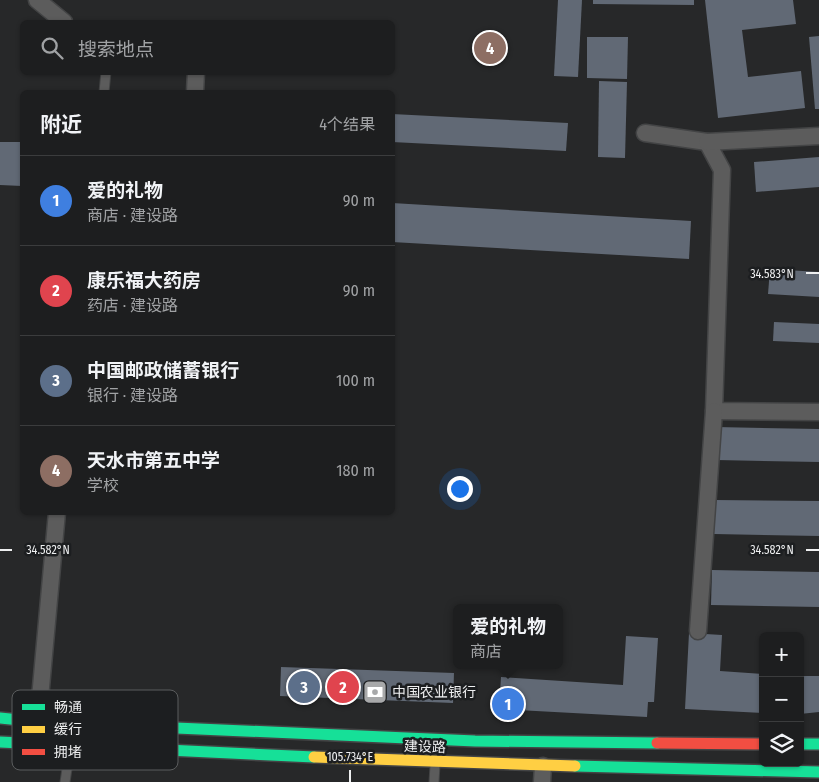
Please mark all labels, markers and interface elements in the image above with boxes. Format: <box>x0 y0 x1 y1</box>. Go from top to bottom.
search box <box>20 20 395 75</box>
pin: 4 <box>474 29 506 67</box>
icon: search <box>38 34 66 62</box>
text: 搜索地点 <box>78 38 154 61</box>
text: 附近 <box>40 112 82 138</box>
text: 4个结果 <box>319 115 375 134</box>
text: 爱的礼物 <box>87 179 163 202</box>
text: 1 <box>53 191 59 210</box>
text: 90 m <box>343 191 375 210</box>
text: 商店 · 建设路 <box>87 206 178 225</box>
text: 34.583°N <box>750 267 794 281</box>
text: 康乐福大药房 <box>87 269 201 292</box>
text: 2 <box>52 281 60 300</box>
text: 90 m <box>343 281 375 300</box>
text: 药店 · 建设路 <box>87 296 178 315</box>
text: 中国邮政储蓄银行 <box>87 359 239 382</box>
text: 3 <box>52 371 60 390</box>
text: 100 m <box>336 371 375 390</box>
text: 银行 · 建设路 <box>87 386 178 405</box>
text: 天水市第五中学 <box>87 449 220 472</box>
text: 4 <box>52 461 60 480</box>
text: 180 m <box>336 461 375 480</box>
text: 学校 <box>87 476 119 495</box>
your location <box>447 476 473 502</box>
text: 34.582°N <box>26 543 70 557</box>
text: 34.582°N <box>750 543 794 557</box>
popup <box>453 604 563 669</box>
text: 爱的礼物 <box>470 615 546 638</box>
map controls <box>759 632 804 767</box>
button: + <box>759 632 804 677</box>
text: 商店 <box>470 642 502 661</box>
pin: 3 <box>288 668 320 706</box>
pin: 2 <box>327 668 359 706</box>
button: − <box>759 677 804 722</box>
bank icon: 中国农业银行 <box>362 679 388 705</box>
place label: 中国农业银行 <box>392 684 476 701</box>
pin: 1 <box>492 685 524 723</box>
legend <box>12 690 178 770</box>
text: 畅通 <box>54 699 82 716</box>
text: 缓行 <box>54 721 82 738</box>
button: layers <box>759 722 804 767</box>
street label: 建设路 <box>404 738 446 756</box>
text: 拥堵 <box>54 744 82 761</box>
text: 105.734°E <box>327 750 373 764</box>

